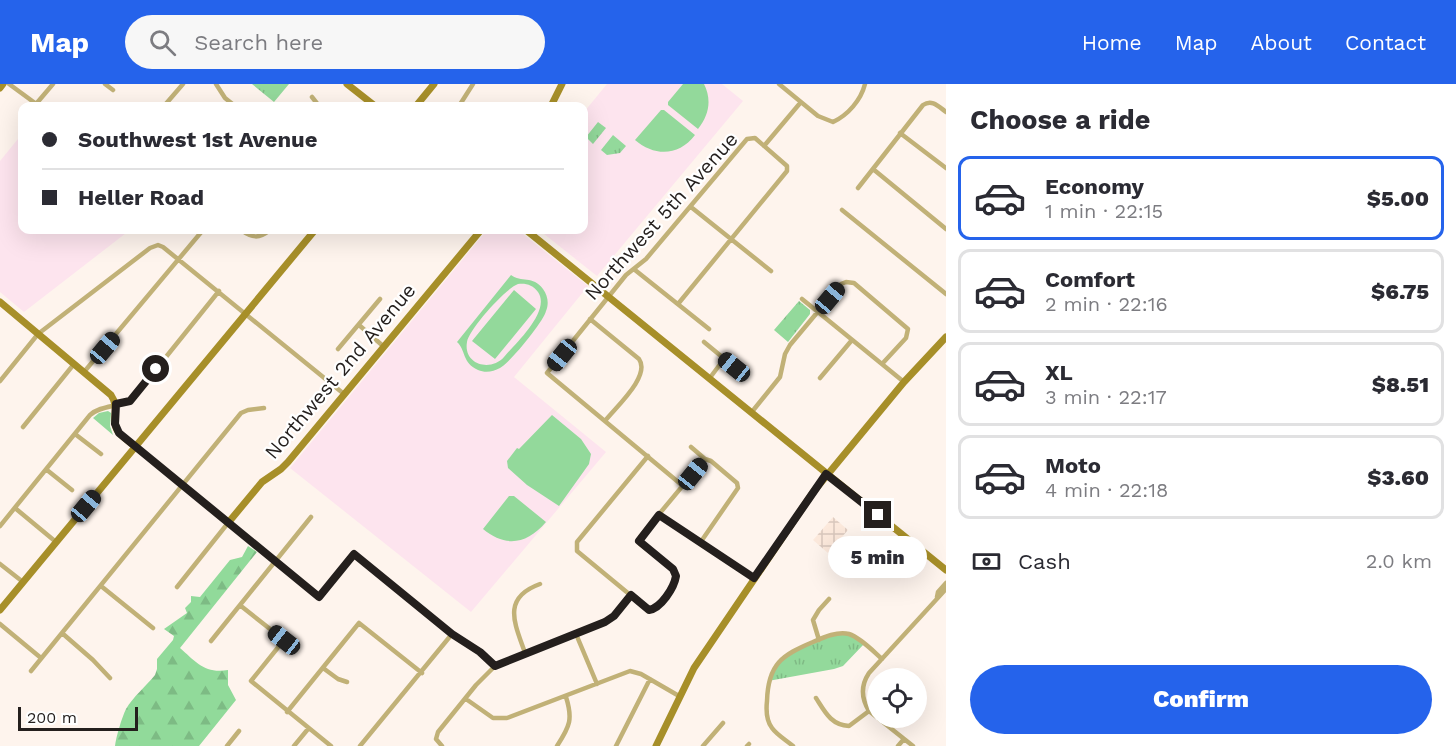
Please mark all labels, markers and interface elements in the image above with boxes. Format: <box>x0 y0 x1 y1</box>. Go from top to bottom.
search box <box>125 15 545 69</box>
text: Map <box>30 26 89 59</box>
icon: search <box>146 26 179 59</box>
text: Search here <box>194 30 323 55</box>
text: Home <box>1082 30 1142 55</box>
text: Map <box>1175 30 1218 55</box>
text: About <box>1251 30 1312 55</box>
text: Contact <box>1345 30 1426 55</box>
text: Choose a ride <box>970 104 1150 136</box>
text: Southwest 1st Avenue <box>78 127 317 152</box>
street label: Northwest 5th Avenue <box>579 127 743 305</box>
icon: car <box>973 171 1027 225</box>
text: Economy <box>1045 174 1144 199</box>
text: Heller Road <box>78 185 204 210</box>
text: $5.00 <box>1367 186 1429 211</box>
text: 1 min · 22:15 <box>1045 199 1163 223</box>
icon: car <box>973 264 1027 318</box>
text: Comfort <box>1045 267 1135 292</box>
street label: Northwest 2nd Avenue <box>260 278 420 464</box>
car <box>812 278 848 318</box>
text: $6.75 <box>1371 279 1429 304</box>
text: 2 min · 22:16 <box>1045 292 1168 316</box>
car <box>87 328 123 368</box>
car <box>544 335 580 375</box>
car <box>714 349 754 385</box>
route start <box>142 355 169 382</box>
icon: car <box>973 357 1027 411</box>
text: XL <box>1045 360 1073 385</box>
text: $8.51 <box>1372 372 1429 397</box>
text: 3 min · 22:17 <box>1045 385 1167 409</box>
icon: car <box>973 450 1027 504</box>
text: Moto <box>1045 453 1101 478</box>
car <box>675 454 711 494</box>
text: $3.60 <box>1367 465 1429 490</box>
text: 4 min · 22:18 <box>1045 478 1168 502</box>
car <box>68 486 104 526</box>
route end <box>864 501 891 528</box>
callout: 5 min <box>828 536 928 578</box>
text: 5 min <box>850 545 905 569</box>
icon: cash <box>970 545 1003 578</box>
text: Cash <box>1018 549 1071 574</box>
text: 2.0 km <box>1366 549 1432 573</box>
car <box>264 622 304 658</box>
button: Confirm <box>970 665 1432 734</box>
map controls <box>867 668 927 728</box>
button: locate <box>867 668 927 728</box>
scale bar <box>18 704 138 732</box>
text: 200 m <box>27 708 77 727</box>

